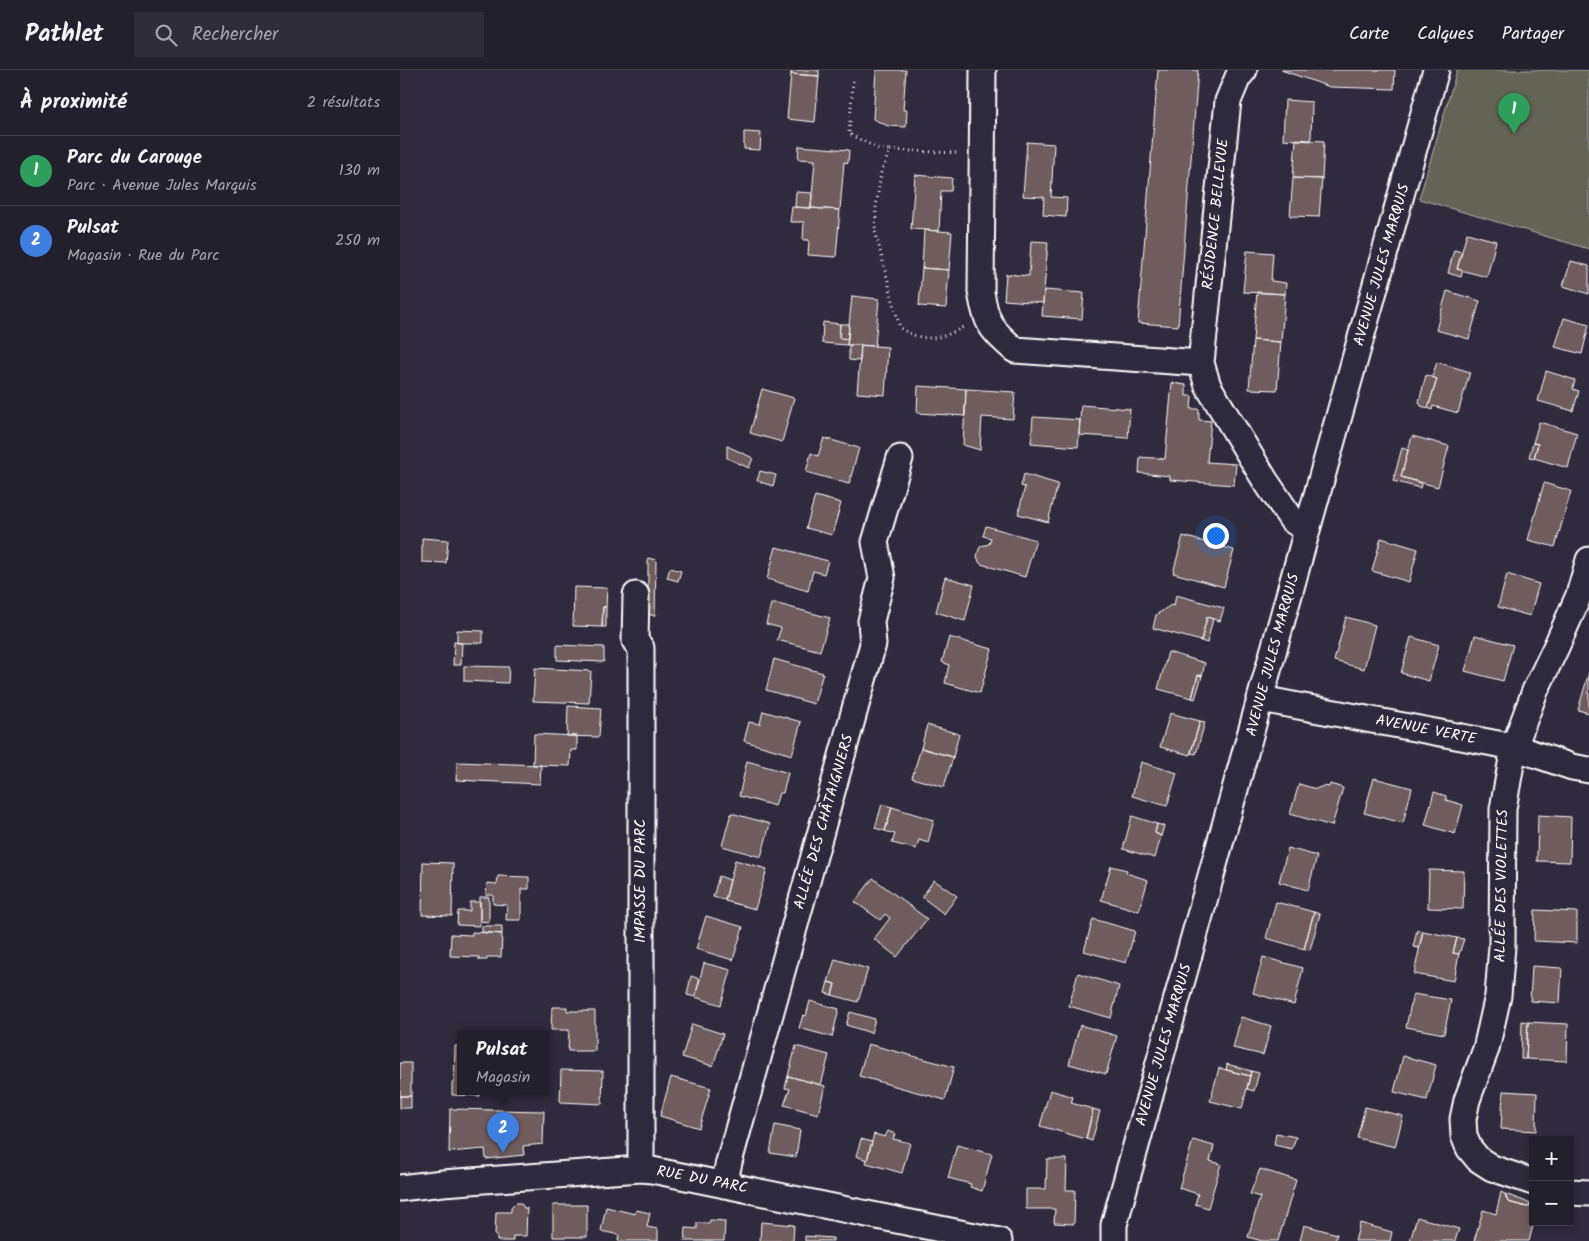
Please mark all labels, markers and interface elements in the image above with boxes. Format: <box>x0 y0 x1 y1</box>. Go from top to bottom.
search box <box>134 12 484 57</box>
text: Pathlet <box>25 15 104 54</box>
text: Rechercher <box>192 20 278 50</box>
text: Carte <box>1349 20 1389 49</box>
text: Calques <box>1417 20 1474 49</box>
text: Partager <box>1502 20 1564 49</box>
icon: search <box>152 21 180 49</box>
text: À proximité <box>20 86 127 119</box>
text: 2 résultats <box>307 90 380 115</box>
pin: 1 <box>1498 93 1530 134</box>
street label: RÉSIDENCE BELLEVUE <box>1196 136 1236 291</box>
text: Parc du Carouge <box>67 143 202 173</box>
text: 1 <box>34 158 38 183</box>
text: 130 m <box>339 158 380 183</box>
text: Parc · Avenue Jules Marquis <box>67 173 257 198</box>
street label: AVENUE JULES MARQUIS <box>1347 181 1417 349</box>
text: Pulsat <box>67 213 119 243</box>
text: 2 <box>31 228 41 253</box>
text: 250 m <box>335 228 380 253</box>
text: Magasin · Rue du Parc <box>67 243 219 268</box>
your location <box>1203 523 1229 549</box>
street label: AVENUE JULES MARQUIS <box>1240 571 1306 739</box>
street label: AVENUE VERTE <box>1374 708 1480 752</box>
street label: ALLÉE DES CHÂTAIGNIERS <box>788 732 860 912</box>
street label: ALLÉE DES VIOLETTES <box>1489 809 1515 963</box>
street label: IMPASSE DU PARC <box>629 819 653 943</box>
street label: AVENUE JULES MARQUIS <box>1129 961 1199 1129</box>
popup <box>457 1030 549 1095</box>
text: Pulsat <box>476 1035 528 1065</box>
text: Magasin <box>476 1065 530 1090</box>
pin: 2 <box>487 1112 519 1153</box>
map controls <box>1529 1136 1574 1226</box>
button: + <box>1529 1136 1574 1181</box>
street label: RUE DU PARC <box>654 1159 750 1201</box>
button: − <box>1529 1181 1574 1226</box>

